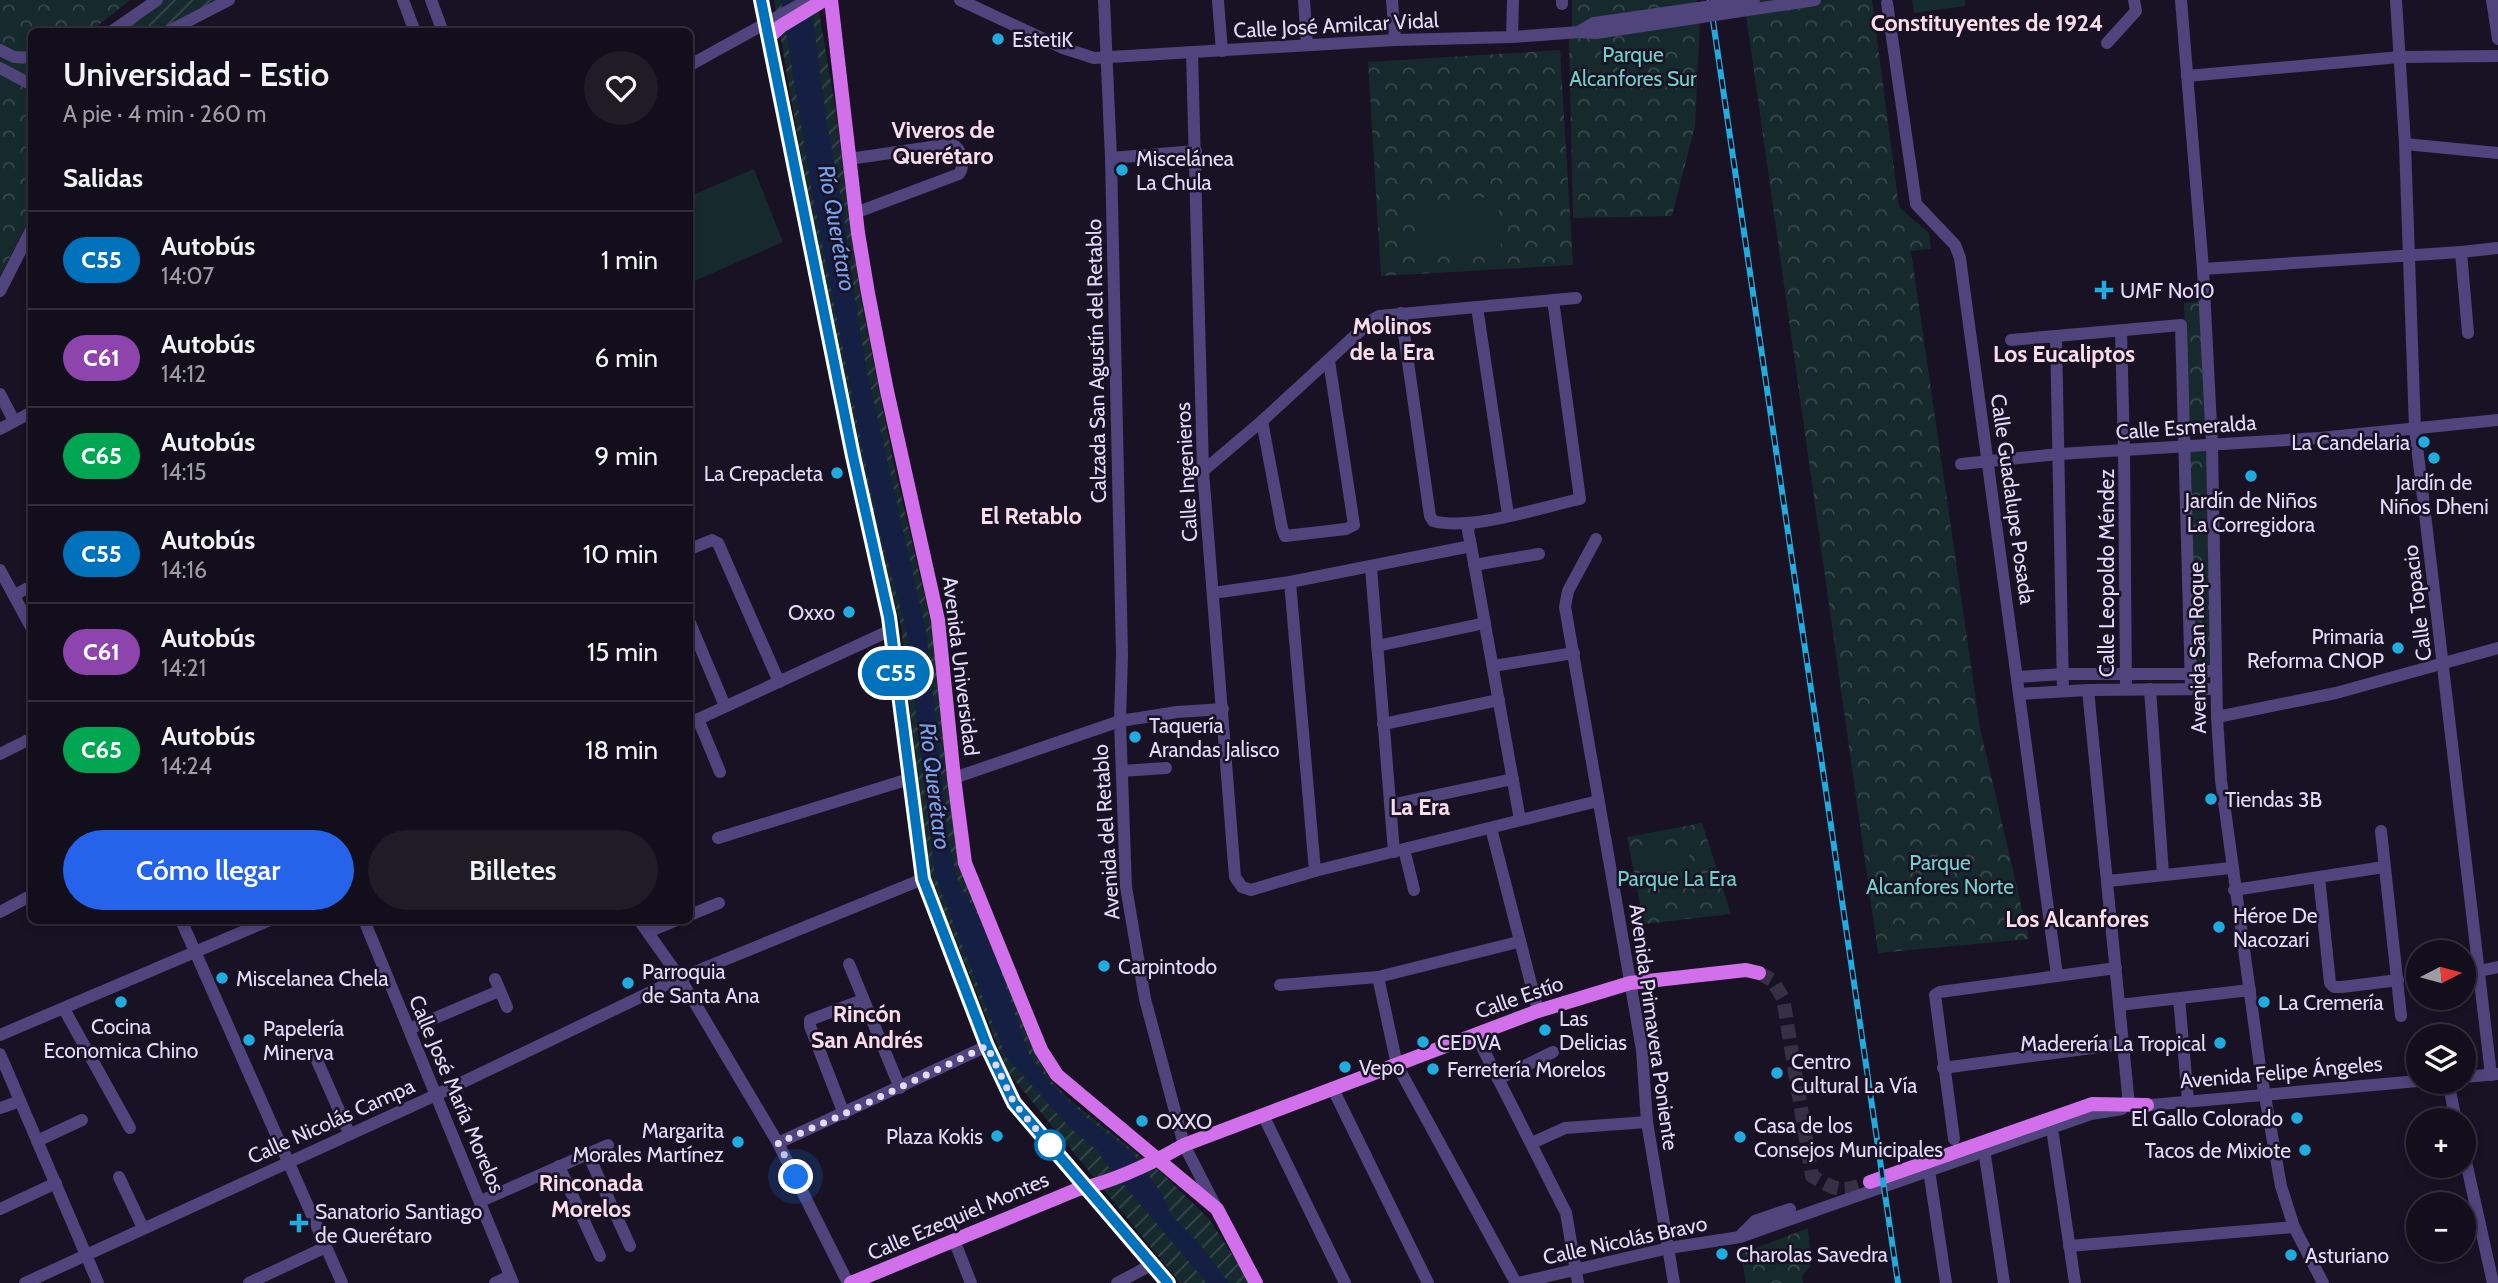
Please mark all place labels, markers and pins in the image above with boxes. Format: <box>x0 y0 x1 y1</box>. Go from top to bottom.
place label: EstetiK <box>1012 27 1073 52</box>
marker: EstetiK <box>990 31 1006 47</box>
place label: Miscelánea La Chula <box>1136 146 1234 195</box>
marker: Miscelánea La Chula <box>1114 162 1130 178</box>
place label: UMF No10 <box>2120 278 2215 303</box>
marker: UMF No10 <box>2094 280 2114 300</box>
place label: La Candelaria <box>2291 430 2410 455</box>
marker: La Candelaria <box>2416 434 2432 450</box>
marker: Jardín de Niños Dheni <box>2426 450 2442 466</box>
place label: La Crepacleta <box>704 461 823 486</box>
marker: La Crepacleta <box>829 465 845 481</box>
marker: Jardín de Niños La Corregidora <box>2243 468 2259 484</box>
place label: Jardín de Niños Dheni <box>2379 470 2489 519</box>
place label: Jardín de Niños La Corregidora <box>2184 488 2317 537</box>
place label: Oxxo <box>788 600 835 625</box>
marker: Oxxo <box>841 604 857 620</box>
place label: Primaria Reforma CNOP <box>2247 624 2384 673</box>
marker: Primaria Reforma CNOP <box>2390 640 2406 656</box>
place label: Taquería Arandas Jalisco <box>1149 713 1280 762</box>
marker: Taquería Arandas Jalisco <box>1127 729 1143 745</box>
place label: Tiendas 3B <box>2225 787 2322 812</box>
marker: Tiendas 3B <box>2203 791 2219 807</box>
place label: Héroe De Nacozari <box>2233 903 2318 952</box>
marker: Héroe De Nacozari <box>2211 919 2227 935</box>
place label: Carpintodo <box>1118 954 1217 979</box>
marker: Carpintodo <box>1096 958 1112 974</box>
place label: Parroquia de Santa Ana <box>642 959 760 1008</box>
place label: Miscelanea Chela <box>236 966 389 991</box>
marker: Miscelanea Chela <box>214 970 230 986</box>
marker: Parroquia de Santa Ana <box>620 975 636 991</box>
place label: La Cremería <box>2278 990 2384 1015</box>
marker: Cocina Economica Chino <box>113 994 129 1010</box>
marker: La Cremería <box>2256 994 2272 1010</box>
place label: Las Delicias <box>1559 1006 1627 1055</box>
place label: Cocina Economica Chino <box>44 1014 198 1063</box>
place label: Papelería Minerva <box>263 1016 344 1065</box>
marker: Las Delicias <box>1537 1022 1553 1038</box>
place label: CEDVA <box>1437 1030 1501 1055</box>
place label: Maderería La Tropical <box>2020 1031 2206 1056</box>
marker: Papelería Minerva <box>241 1032 257 1048</box>
marker: CEDVA <box>1415 1034 1431 1050</box>
marker: Maderería La Tropical <box>2212 1035 2228 1051</box>
place label: Centro Cultural La Vía <box>1791 1049 1917 1098</box>
place label: Vepo <box>1359 1055 1405 1080</box>
place label: Ferretería Morelos <box>1447 1057 1606 1082</box>
marker: Vepo <box>1337 1059 1353 1075</box>
marker: Ferretería Morelos <box>1425 1061 1441 1077</box>
marker: Centro Cultural La Vía <box>1769 1065 1785 1081</box>
place label: El Gallo Colorado <box>2131 1106 2283 1131</box>
place label: OXXO <box>1156 1109 1212 1134</box>
marker: El Gallo Colorado <box>2289 1110 2305 1126</box>
marker: OXXO <box>1134 1113 1150 1129</box>
place label: Casa de los Consejos Municipales <box>1754 1113 1943 1163</box>
place label: Margarita Morales Martínez <box>573 1118 724 1167</box>
place label: Plaza Kokis <box>886 1124 983 1149</box>
marker: Plaza Kokis <box>989 1128 1005 1144</box>
marker: Casa de los Consejos Municipales <box>1732 1129 1748 1145</box>
unlabelled marker <box>1035 1130 1065 1160</box>
marker: Margarita Morales Martínez <box>730 1134 746 1150</box>
place label: Tacos de Mixiote <box>2145 1138 2291 1163</box>
marker: Tacos de Mixiote <box>2297 1142 2313 1158</box>
place label: Sanatorio Santiago de Querétaro <box>315 1199 482 1248</box>
marker: Sanatorio Santiago de Querétaro <box>289 1213 309 1233</box>
place label: Charolas Savedra <box>1736 1242 1888 1267</box>
place label: Asturiano <box>2305 1243 2389 1268</box>
marker: Charolas Savedra <box>1714 1246 1730 1262</box>
marker: Asturiano <box>2283 1247 2299 1263</box>

